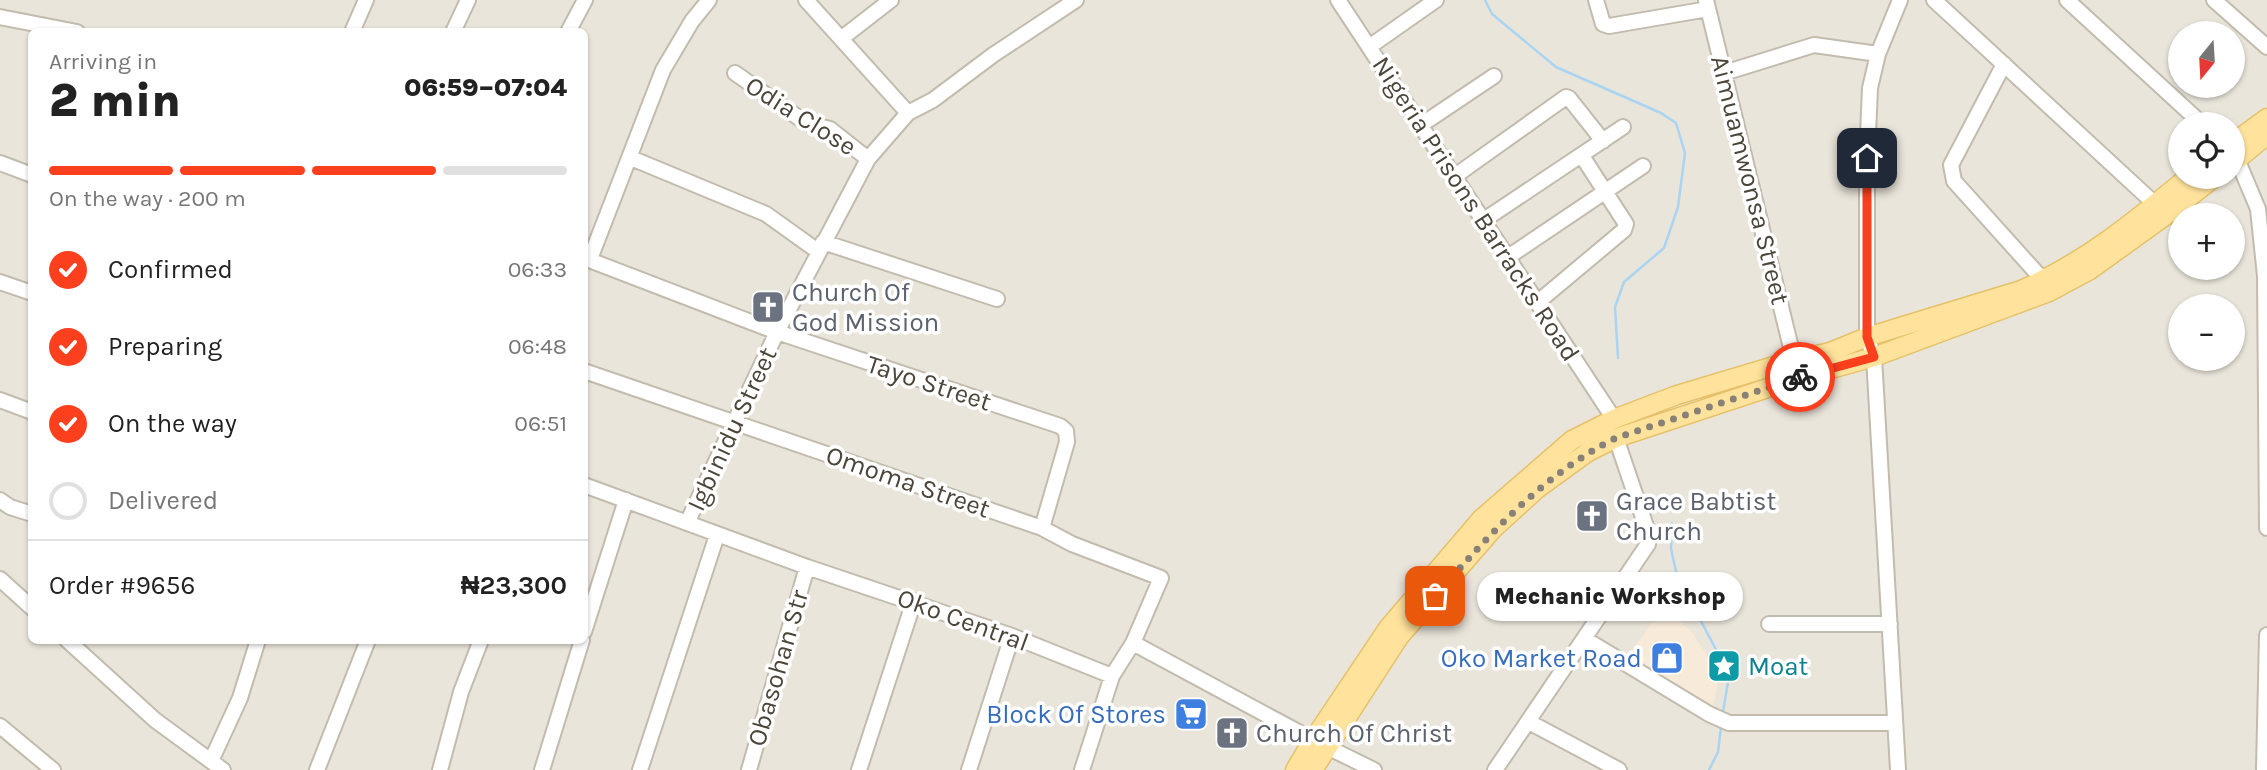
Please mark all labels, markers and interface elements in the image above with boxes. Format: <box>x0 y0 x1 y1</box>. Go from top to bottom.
north arrow <box>2168 21 2245 98</box>
map controls <box>2168 21 2245 371</box>
text: Arriving in <box>49 48 157 75</box>
street label: Nigeria Prisons Barracks Road <box>1366 51 1586 367</box>
street label: Aimuamwonsa Street <box>1704 52 1796 308</box>
street label: Odia Close <box>740 70 862 162</box>
text: 06:59–07:04 <box>404 72 567 103</box>
text: 2 min <box>49 74 181 128</box>
button: locate <box>2168 112 2245 189</box>
pin <box>1837 128 1897 188</box>
icon: home <box>1848 139 1886 177</box>
text: On the way · 200 m <box>49 185 246 212</box>
button: + <box>2168 203 2245 280</box>
icon: check <box>49 251 87 289</box>
text: Confirmed <box>108 254 233 285</box>
text: 06:33 <box>508 256 567 283</box>
place label: Church Of God Mission <box>792 277 939 338</box>
church icon: Church Of God Mission <box>749 288 787 326</box>
button: − <box>2168 294 2245 371</box>
icon: check <box>49 328 87 366</box>
text: Preparing <box>108 331 222 362</box>
text: 06:48 <box>508 333 567 360</box>
street label: Igbinidu Street <box>680 342 784 516</box>
courier <box>1765 342 1835 412</box>
street label: Tayo Street <box>863 348 995 418</box>
icon: bike <box>1781 358 1819 396</box>
icon: check <box>49 405 87 443</box>
text: On the way <box>108 408 237 439</box>
text: 06:51 <box>514 410 567 437</box>
street label: Omoma Street <box>822 439 994 525</box>
text: Delivered <box>108 485 218 516</box>
place label: Grace Babtist Church <box>1616 486 1776 547</box>
church icon: Grace Babtist Church <box>1573 497 1611 535</box>
pin <box>1405 566 1465 626</box>
text: Order #9656 <box>49 570 195 601</box>
text: ₦23,300 <box>461 570 567 601</box>
callout: Mechanic Workshop <box>1477 572 1743 620</box>
icon: bag <box>1416 577 1454 615</box>
street label: Oko Central <box>893 582 1033 658</box>
text: Mechanic Workshop <box>1494 583 1726 610</box>
street label: Obasohan Str <box>741 586 815 750</box>
shop icon: Oko Market Road <box>1648 639 1686 677</box>
place label: Oko Market Road <box>1441 643 1642 674</box>
place icon: Moat <box>1705 647 1743 685</box>
place label: Moat <box>1748 651 1809 682</box>
supermarket icon: Block Of Stores <box>1172 695 1210 733</box>
place label: Block Of Stores <box>986 699 1166 730</box>
church icon: Church Of Christ <box>1213 714 1251 752</box>
place label: Church Of Christ <box>1256 718 1452 749</box>

